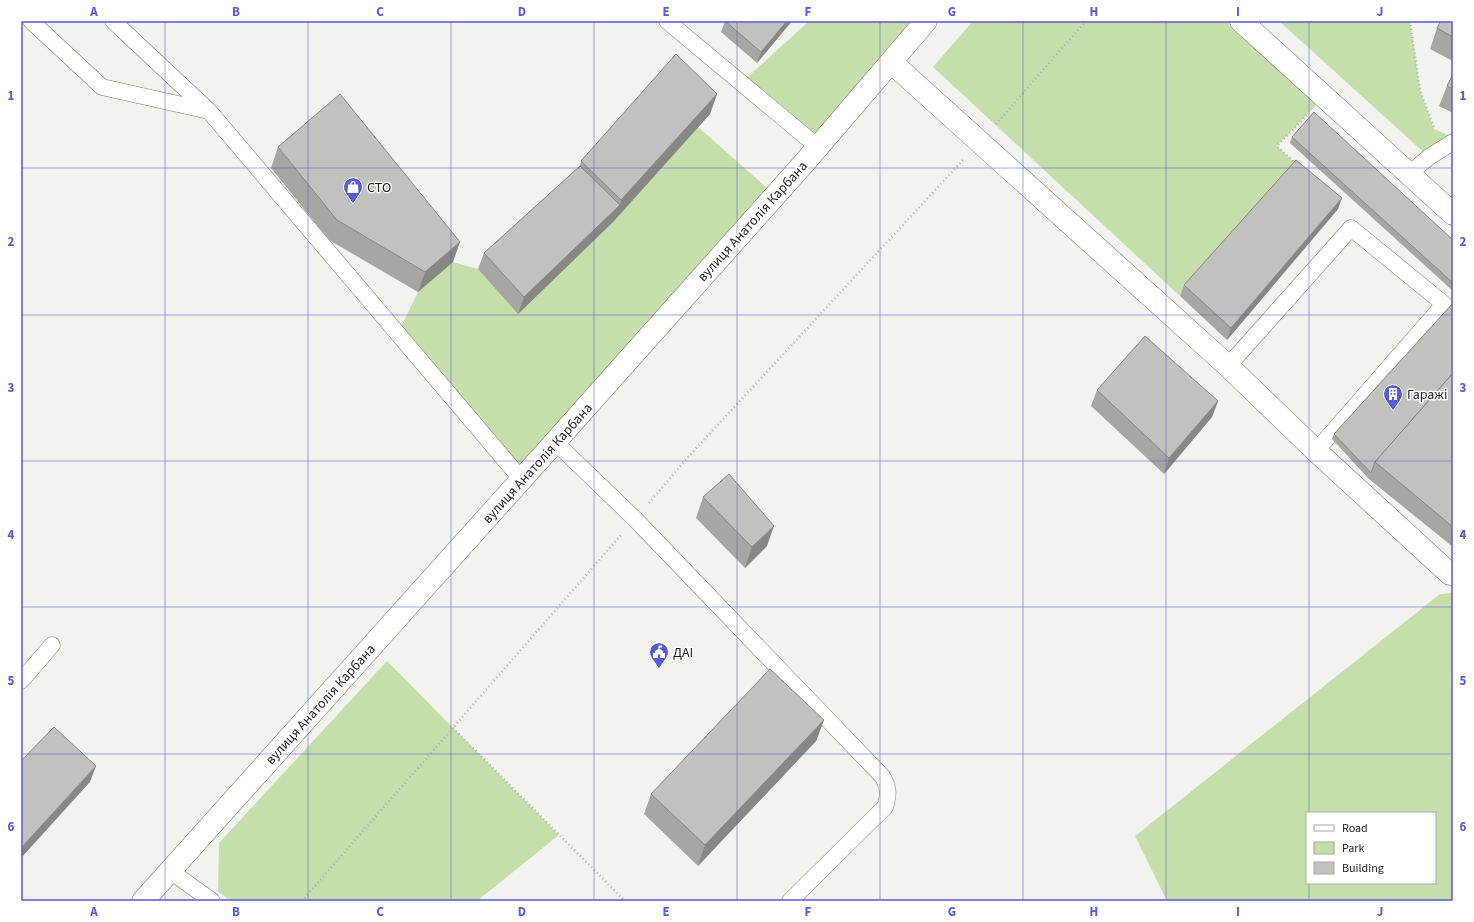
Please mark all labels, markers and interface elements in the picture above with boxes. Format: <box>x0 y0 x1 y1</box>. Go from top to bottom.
text: A <box>89 3 98 21</box>
text: B <box>232 3 240 21</box>
text: C <box>376 3 384 21</box>
text: D <box>518 3 526 21</box>
text: E <box>662 3 670 21</box>
text: F <box>805 3 812 21</box>
text: G <box>948 3 956 21</box>
text: H <box>1090 3 1098 21</box>
text: I <box>1236 3 1240 21</box>
text: J <box>1377 3 1383 21</box>
text: 1 <box>8 87 15 105</box>
text: 1 <box>1460 87 1467 105</box>
street label: вулиця Анатолія Карбана <box>693 157 812 286</box>
shop icon: СТО <box>342 176 364 204</box>
place label: СТО <box>367 178 391 198</box>
text: 2 <box>8 233 15 251</box>
text: 2 <box>1460 233 1467 251</box>
text: 3 <box>8 379 15 397</box>
text: 3 <box>1460 379 1467 397</box>
building icon: Гаражі <box>1382 383 1404 411</box>
place label: Гаражі <box>1407 385 1447 405</box>
street label: вулиця Анатолія Карбана <box>478 399 597 528</box>
text: 4 <box>8 526 15 544</box>
text: 4 <box>1460 526 1467 544</box>
street label: вулиця Анатолія Карбана <box>261 640 380 769</box>
public building icon: ДАІ <box>648 641 670 669</box>
place label: ДАІ <box>673 643 693 663</box>
text: 5 <box>8 672 15 690</box>
text: 5 <box>1460 672 1467 690</box>
legend <box>1306 812 1436 884</box>
text: 6 <box>8 818 15 836</box>
text: 6 <box>1460 818 1467 836</box>
text: Road <box>1342 820 1368 837</box>
text: Park <box>1342 840 1364 857</box>
text: Building <box>1342 860 1384 877</box>
text: A <box>89 903 98 921</box>
text: B <box>232 903 240 921</box>
text: C <box>376 903 384 921</box>
text: D <box>518 903 526 921</box>
text: E <box>662 903 670 921</box>
text: F <box>805 903 812 921</box>
text: G <box>948 903 956 921</box>
text: H <box>1090 903 1098 921</box>
text: I <box>1236 903 1240 921</box>
text: J <box>1377 903 1383 921</box>

